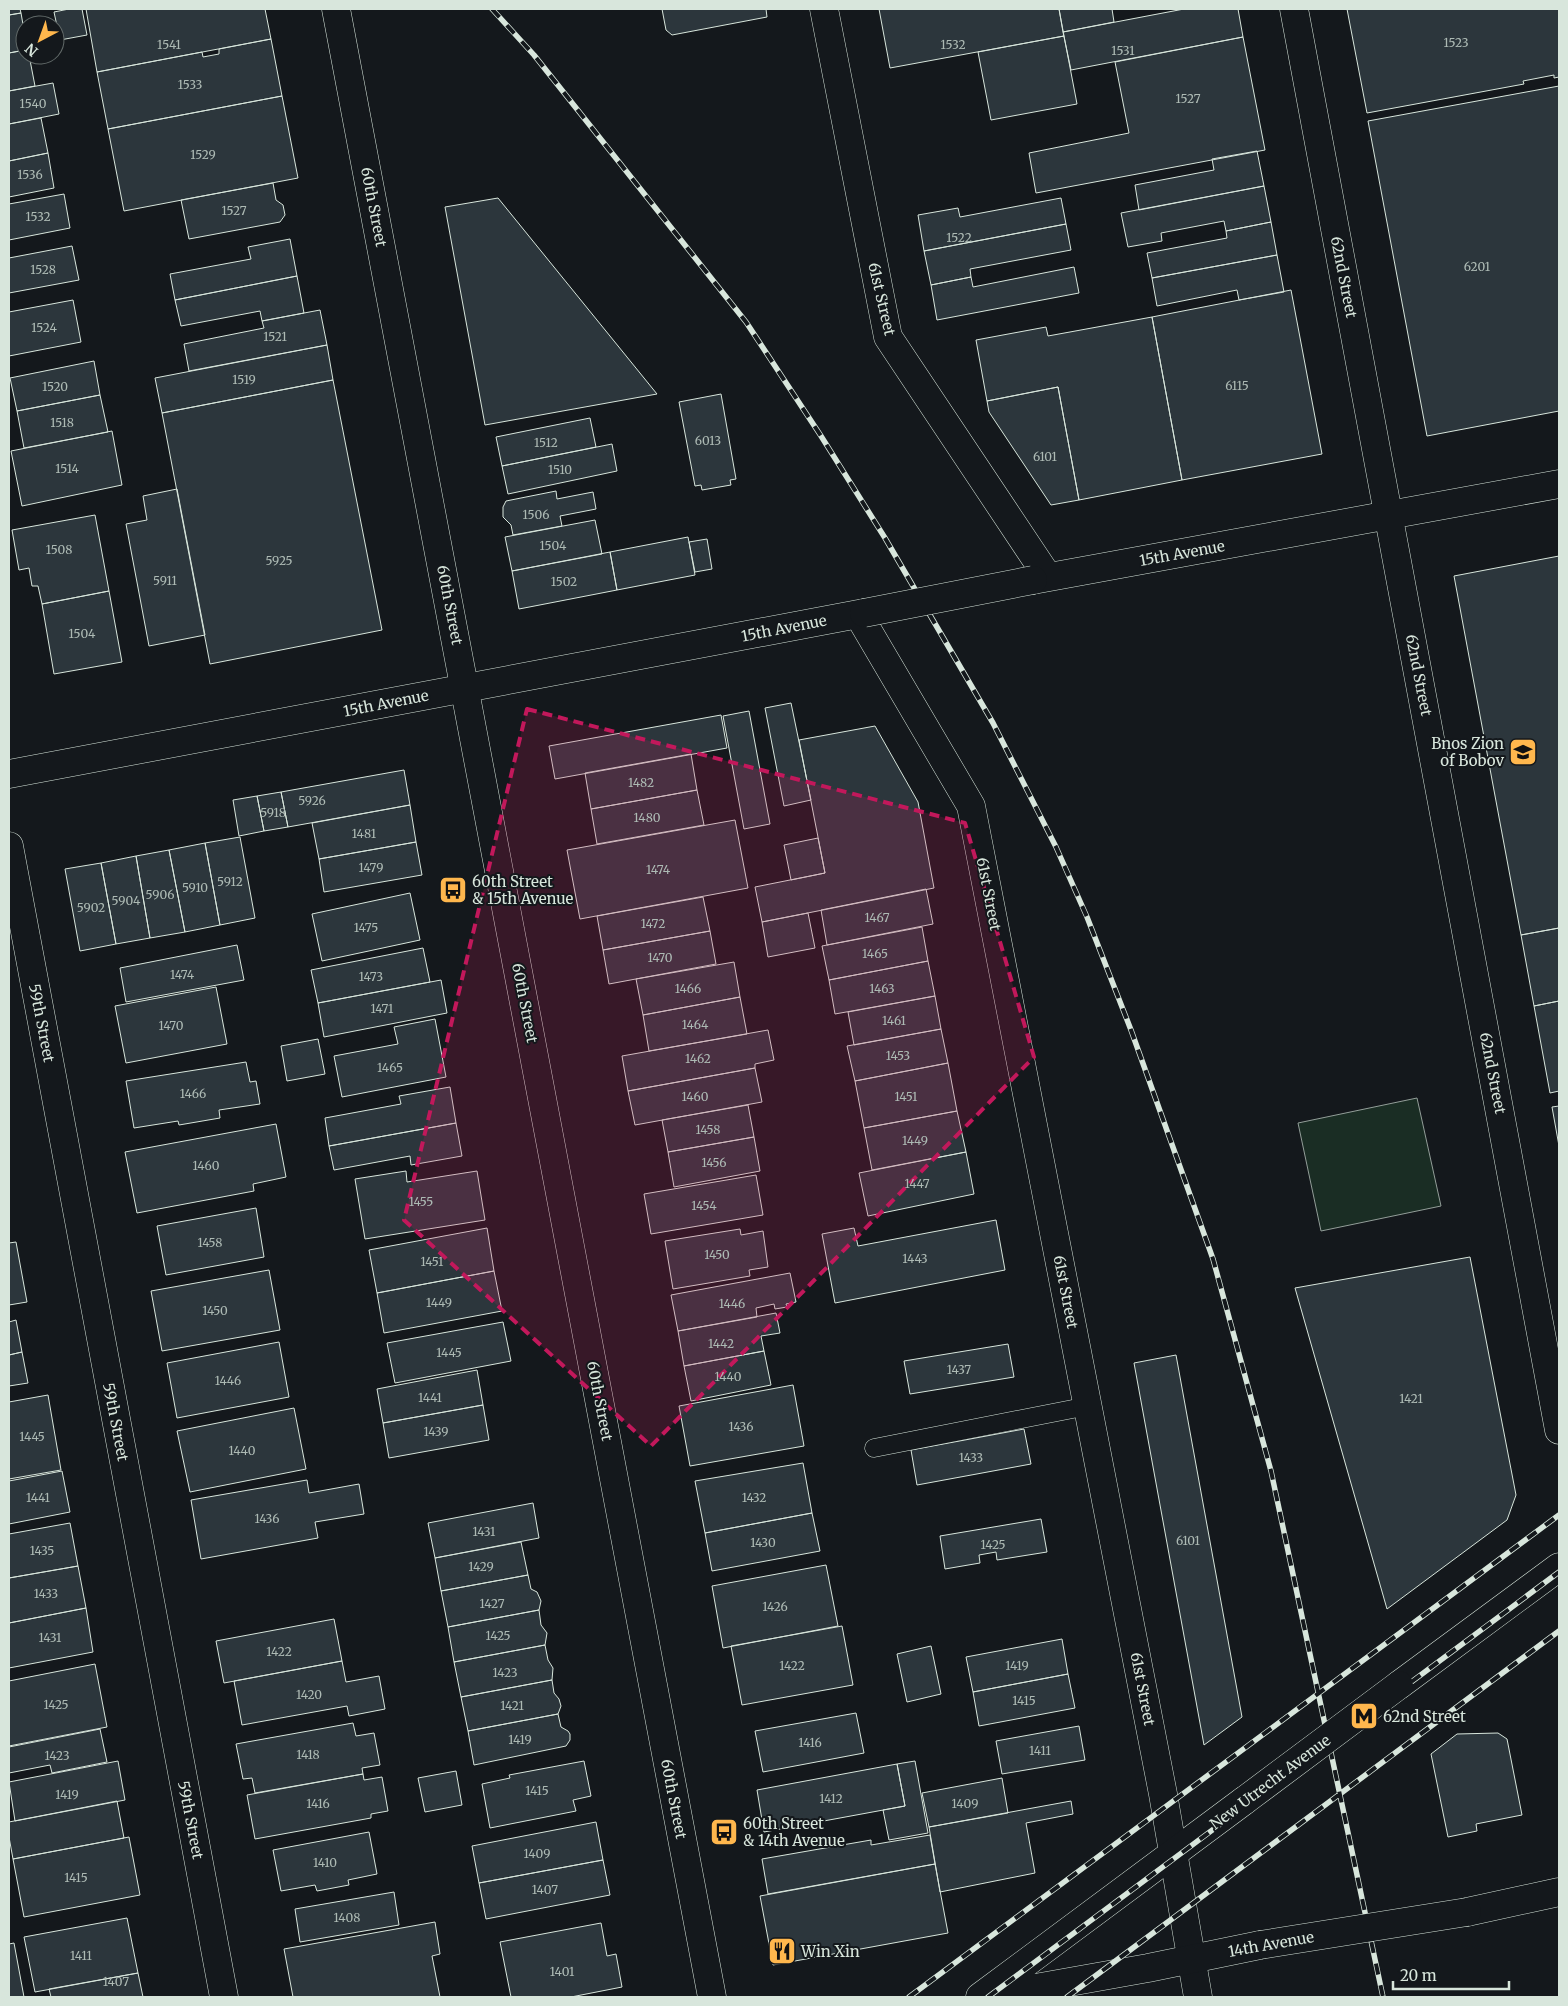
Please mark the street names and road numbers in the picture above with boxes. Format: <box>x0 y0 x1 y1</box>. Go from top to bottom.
street label: 60th Street <box>357 165 391 249</box>
street label: 62nd Street <box>1327 235 1361 320</box>
street label: 61st Street <box>864 261 900 338</box>
street label: 15th Avenue <box>1138 536 1226 570</box>
street label: 60th Street <box>433 563 467 647</box>
street label: 15th Avenue <box>740 610 828 646</box>
street label: 62nd Street <box>1402 633 1436 718</box>
street label: 15th Avenue <box>342 685 430 721</box>
street label: 61st Street <box>973 856 1005 932</box>
street label: 60th Street <box>508 961 542 1045</box>
street label: 59th Street <box>25 982 59 1064</box>
street label: 62nd Street <box>1476 1031 1510 1116</box>
street label: 61st Street <box>1050 1254 1082 1330</box>
street label: 60th Street <box>583 1359 617 1443</box>
street label: 59th Street <box>99 1381 133 1463</box>
street label: 61st Street <box>1127 1651 1159 1727</box>
street label: New Utrecht Avenue <box>1206 1730 1334 1834</box>
street label: 60th Street <box>657 1757 691 1841</box>
street label: 59th Street <box>174 1779 208 1861</box>
street label: 14th Avenue <box>1227 1927 1316 1961</box>

